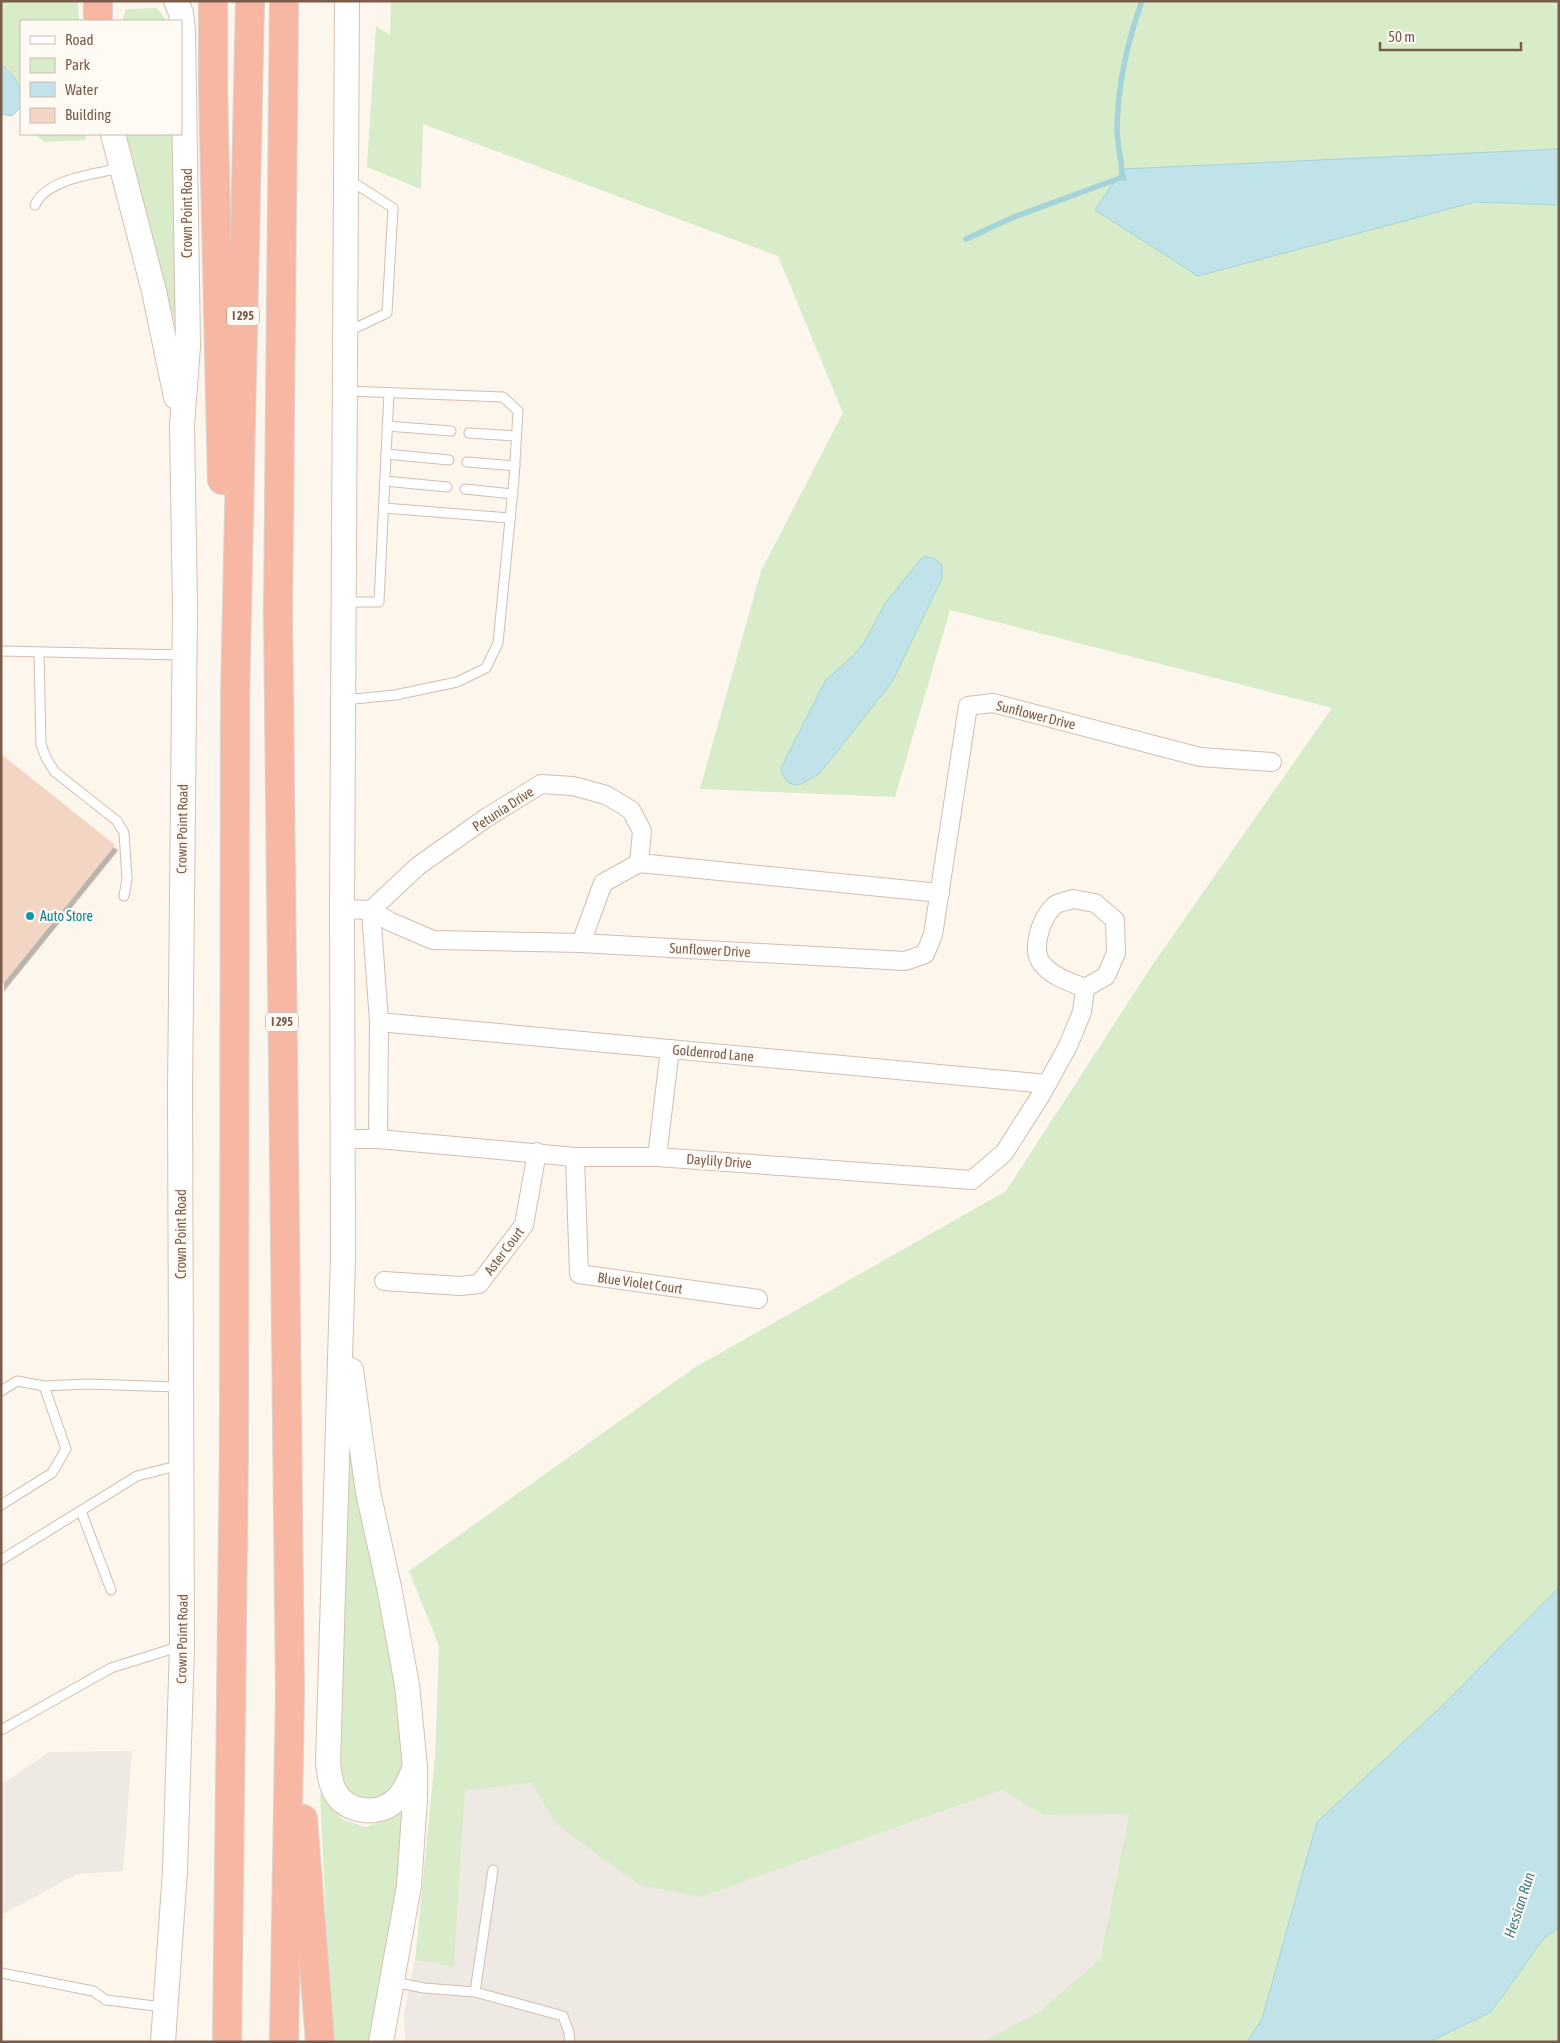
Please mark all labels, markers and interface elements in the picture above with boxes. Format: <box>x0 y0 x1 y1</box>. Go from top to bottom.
legend <box>20 20 182 135</box>
scale bar <box>1380 20 1521 52</box>
text: 50 m <box>1388 28 1415 45</box>
text: Road <box>65 31 94 48</box>
text: Park <box>65 56 90 73</box>
text: Water <box>65 81 98 98</box>
text: Building <box>65 106 111 123</box>
street label: Crown Point Road <box>179 168 195 258</box>
road number: I 295 <box>227 306 259 326</box>
street label: Sunflower Drive <box>995 697 1077 733</box>
street label: Petunia Drive <box>470 783 536 835</box>
street label: Crown Point Road <box>173 784 191 874</box>
place label: Auto Store <box>40 908 93 924</box>
marker: Auto Store <box>24 910 36 922</box>
street label: Sunflower Drive <box>669 940 751 960</box>
road number: I 295 <box>266 1012 298 1032</box>
street label: Goldenrod Lane <box>672 1041 754 1065</box>
street label: Daylily Drive <box>686 1151 752 1171</box>
street label: Crown Point Road <box>173 1189 189 1279</box>
street label: Aster Court <box>481 1224 527 1278</box>
street label: Blue Violet Court <box>597 1269 683 1297</box>
street label: Crown Point Road <box>173 1594 191 1684</box>
water label: Hessian Run <box>1500 1870 1538 1940</box>

